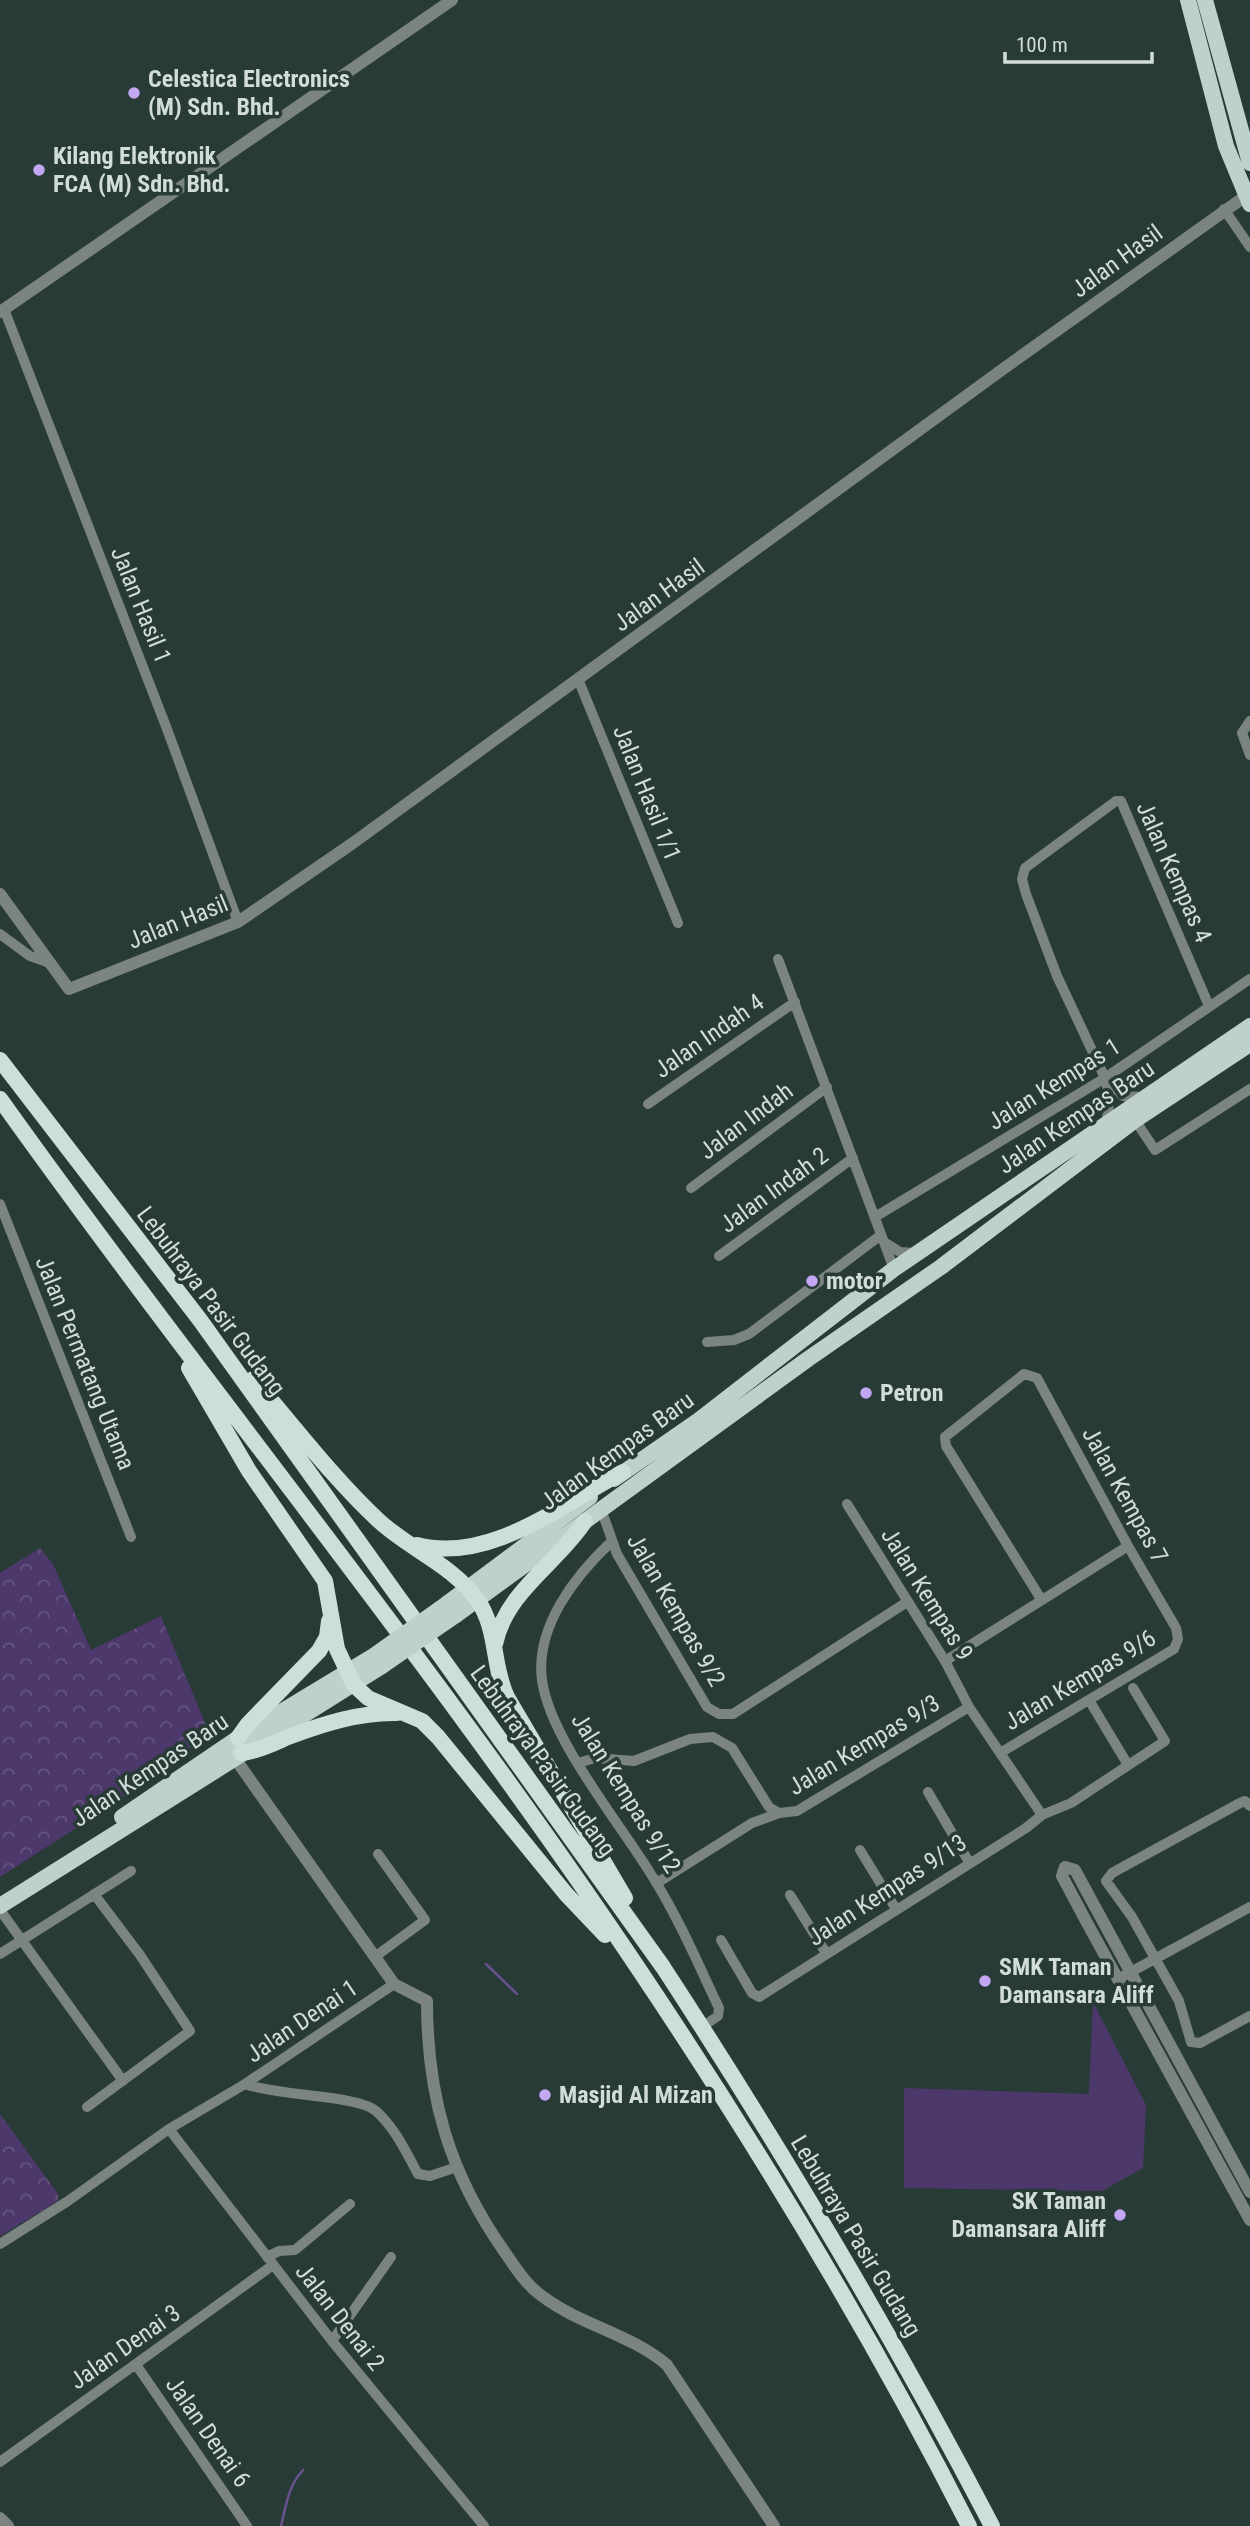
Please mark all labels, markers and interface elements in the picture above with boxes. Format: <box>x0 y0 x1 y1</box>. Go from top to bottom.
scale bar <box>1005 21 1152 65</box>
text: 100 m <box>1016 33 1068 57</box>
place label: Celestica Electronics (M) Sdn. Bhd. <box>148 65 350 121</box>
marker: Celestica Electronics (M) Sdn. Bhd. <box>126 85 142 101</box>
place label: Kilang Elektronik FCA (M) Sdn. Bhd. <box>53 142 231 198</box>
marker: Kilang Elektronik FCA (M) Sdn. Bhd. <box>31 162 47 178</box>
street label: Jalan Hasil <box>1066 219 1168 303</box>
street label: Jalan Hasil 1 <box>105 543 177 667</box>
street label: Jalan Hasil <box>608 553 710 637</box>
street label: Jalan Hasil 1/1 <box>607 721 687 865</box>
street label: Jalan Kempas 4 <box>1131 797 1218 947</box>
street label: Jalan Hasil <box>124 889 232 955</box>
street label: Jalan Indah 4 <box>649 988 769 1084</box>
street label: Jalan Kempas 1 <box>983 1032 1125 1136</box>
street label: Jalan Kempas Baru <box>992 1054 1160 1180</box>
street label: Jalan Indah <box>694 1077 798 1165</box>
street label: Jalan Indah 2 <box>714 1141 834 1239</box>
street label: Lebuhraya Pasir Gudang <box>131 1201 291 1401</box>
street label: Jalan Permatang Utama <box>29 1252 141 1474</box>
place label: motor <box>826 1267 883 1295</box>
marker: motor <box>804 1273 820 1289</box>
place label: Petron <box>880 1379 944 1407</box>
marker: Petron <box>858 1385 874 1401</box>
street label: Jalan Kempas Baru <box>535 1386 699 1516</box>
street label: Jalan Kempas 7 <box>1076 1422 1174 1568</box>
street label: Jalan Kempas 9 <box>875 1523 979 1665</box>
street label: Jalan Kempas 9/2 <box>621 1529 731 1691</box>
street label: Jalan Kempas 9/6 <box>999 1624 1161 1736</box>
street label: Lebuhraya Pasir Gudang <box>464 1660 622 1862</box>
street label: Jalan Kempas 9/3 <box>783 1689 945 1801</box>
street label: Jalan Kempas Baru <box>66 1707 234 1833</box>
street label: Jalan Kempas 9/12 <box>565 1708 687 1878</box>
street label: Jalan Kempas 9/13 <box>802 1828 972 1952</box>
place label: SMK Taman Damansara Aliff <box>999 1953 1154 2009</box>
marker: SMK Taman Damansara Aliff <box>977 1973 993 1989</box>
street label: Jalan Denai 1 <box>241 1974 363 2068</box>
place label: Masjid Al Mizan <box>559 2081 713 2109</box>
marker: Masjid Al Mizan <box>537 2087 553 2103</box>
street label: Lebuhraya Pasir Gudang <box>785 2131 927 2341</box>
place label: SK Taman Damansara Aliff <box>951 2187 1106 2243</box>
marker: SK Taman Damansara Aliff <box>1112 2207 1128 2223</box>
street label: Jalan Denai 2 <box>290 2258 390 2376</box>
street label: Jalan Denai 3 <box>64 2299 186 2395</box>
street label: Jalan Denai 6 <box>160 2371 256 2493</box>

